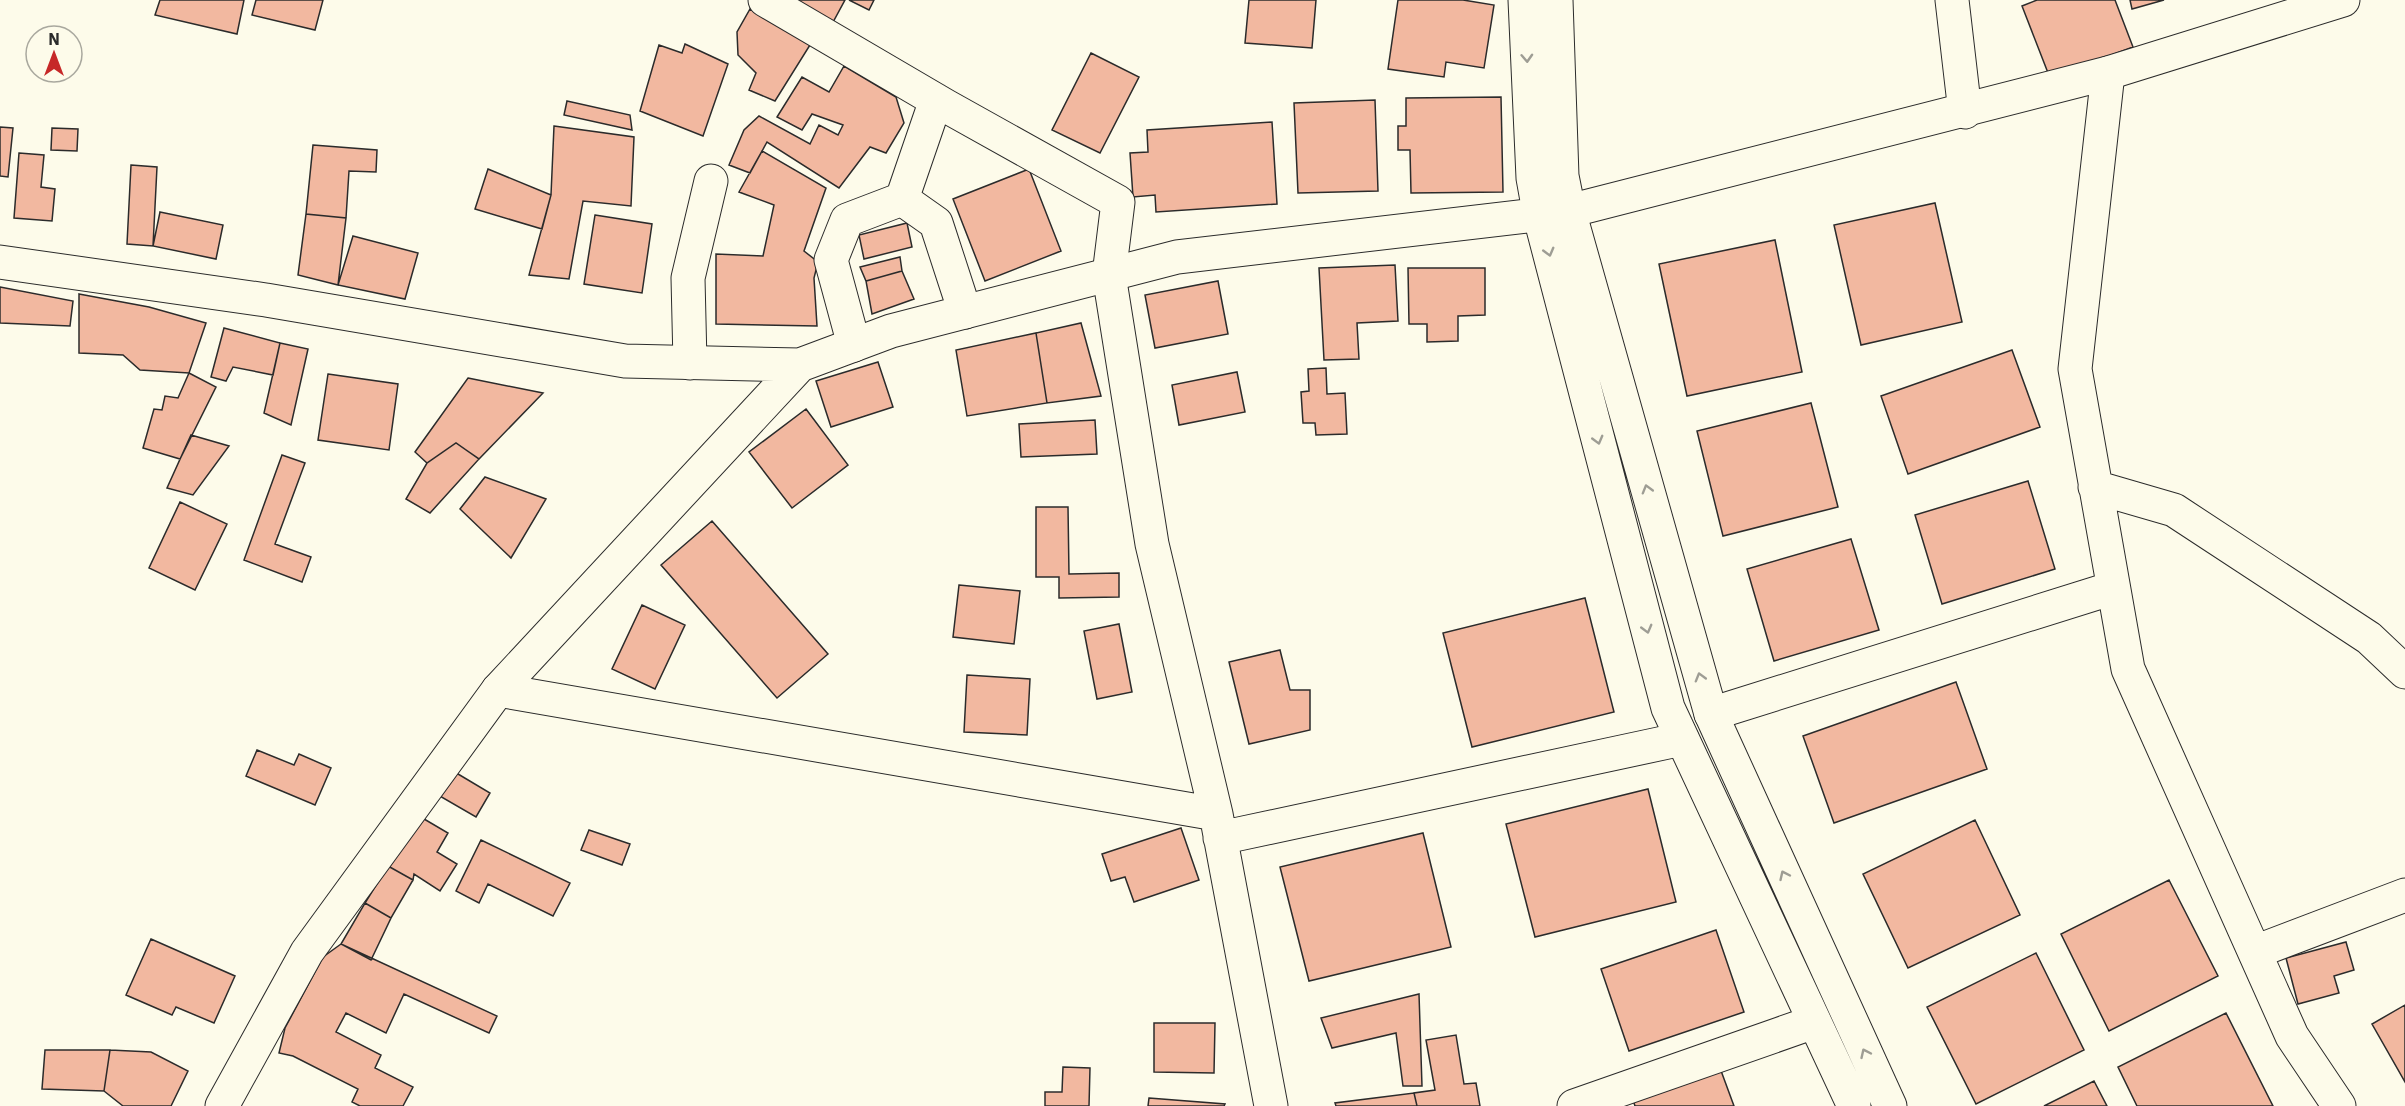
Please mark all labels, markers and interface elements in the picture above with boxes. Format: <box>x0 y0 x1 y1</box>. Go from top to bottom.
north arrow <box>24 24 84 84</box>
text: N <box>48 29 60 49</box>
one-way arrow <box>1521 54 1534 63</box>
one-way arrow <box>1541 246 1554 256</box>
one-way arrow <box>1591 434 1603 445</box>
one-way arrow <box>1642 484 1655 494</box>
one-way arrow <box>1640 624 1653 634</box>
one-way arrow <box>1695 672 1707 683</box>
one-way arrow <box>1780 871 1792 882</box>
one-way arrow <box>1861 1048 1873 1059</box>

